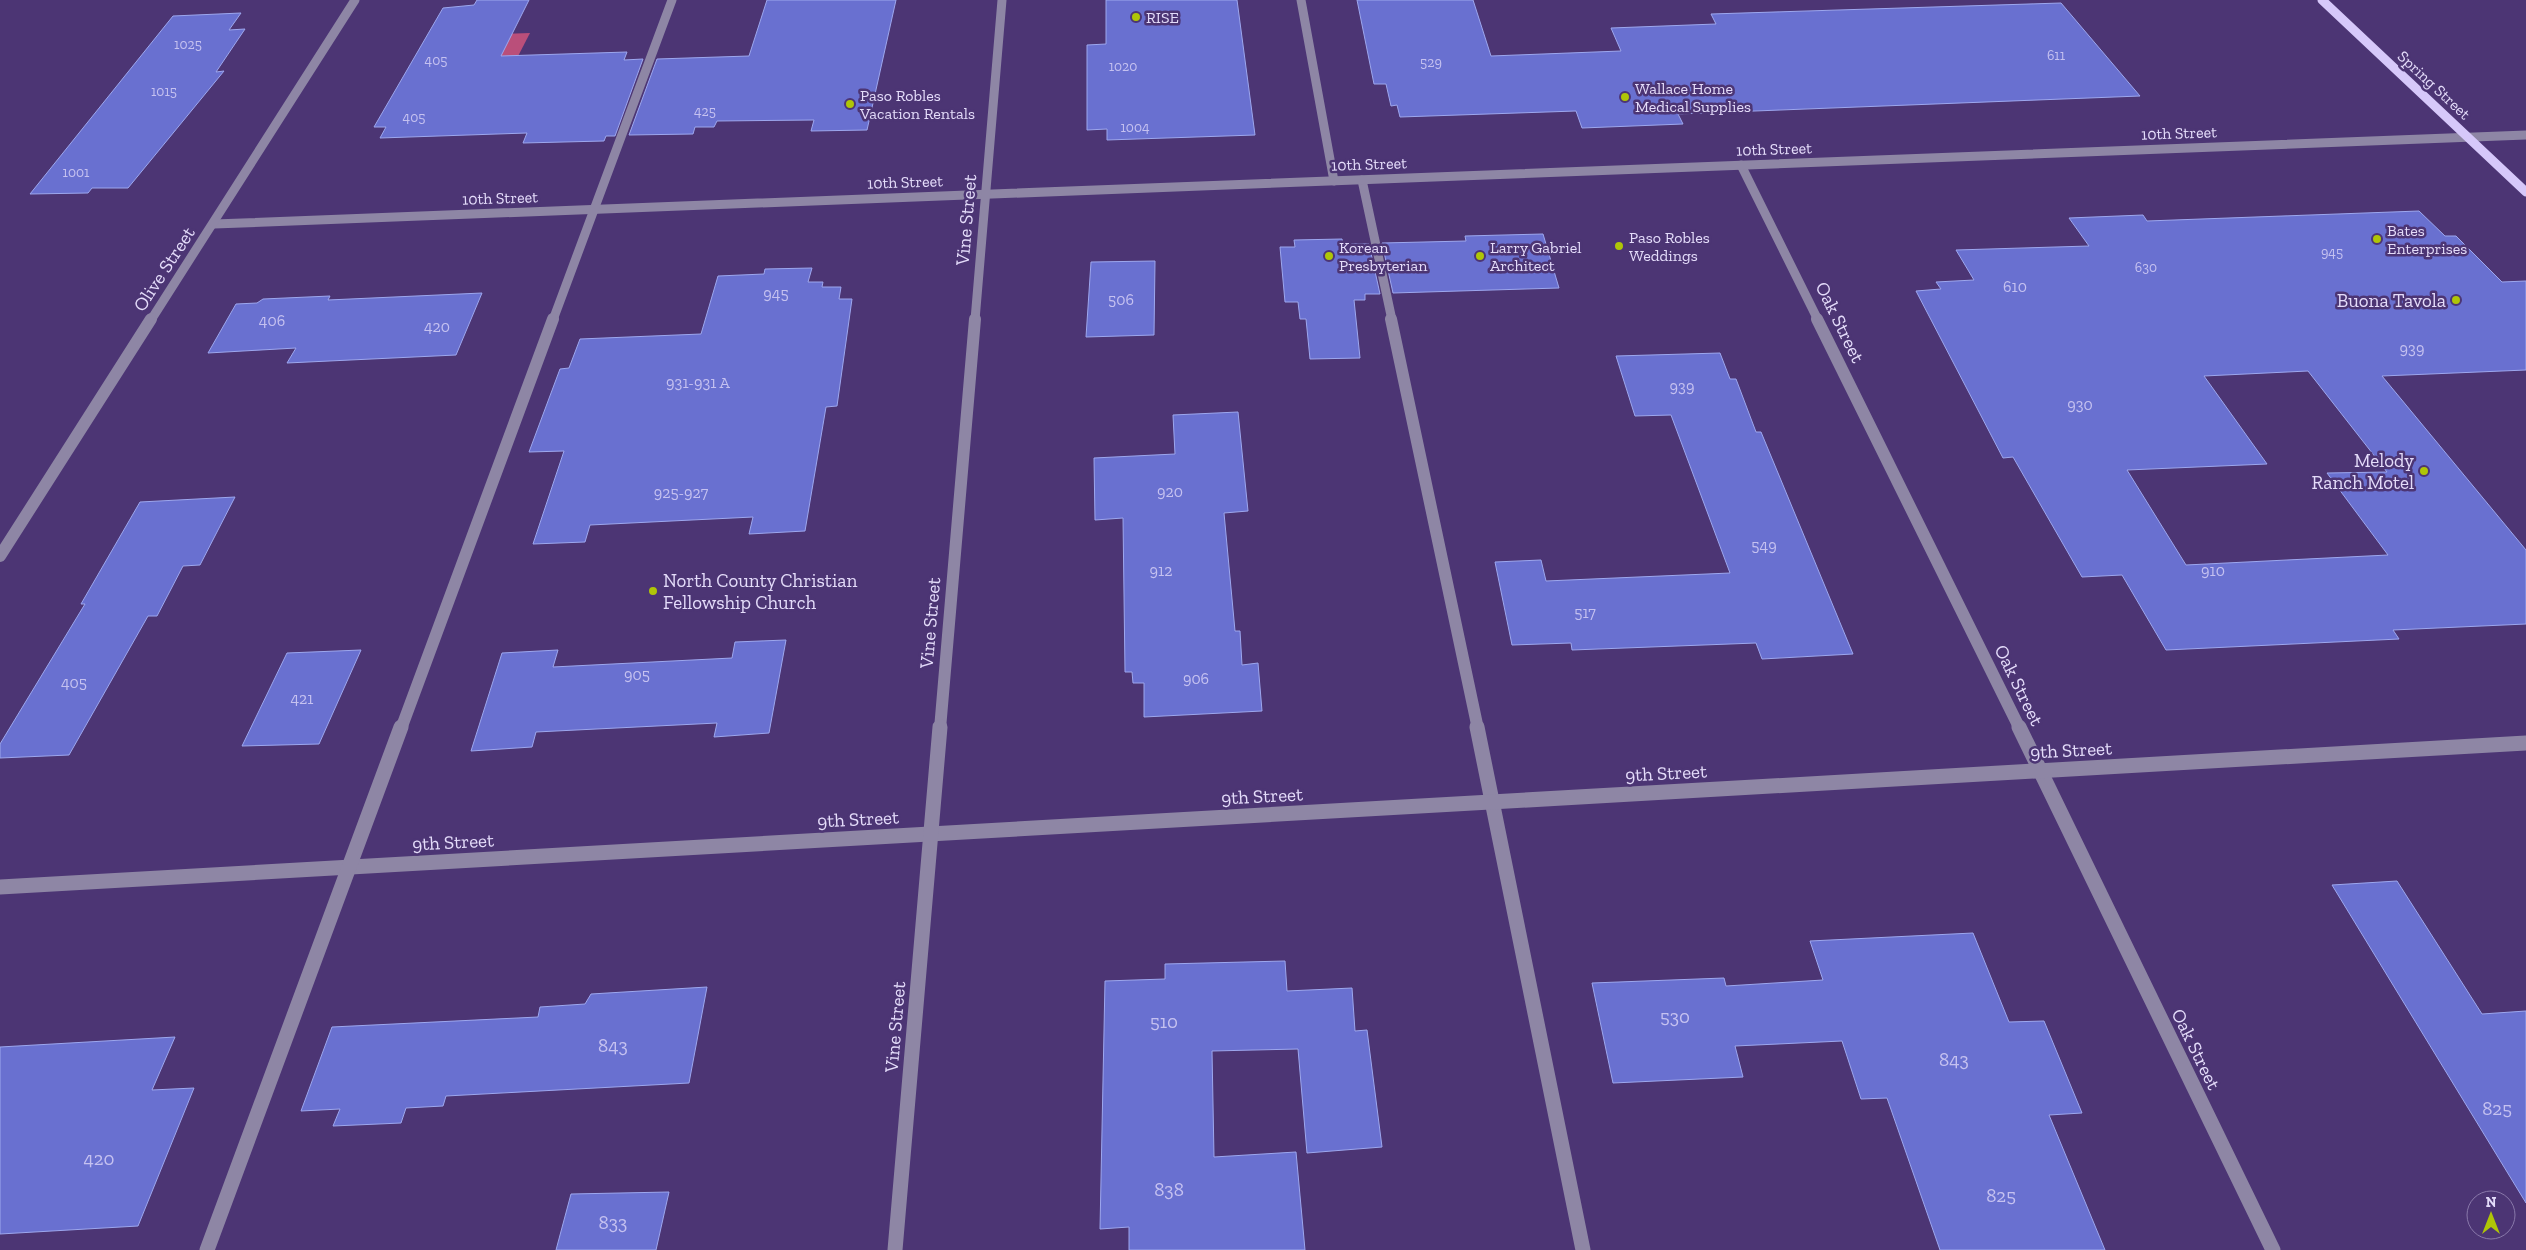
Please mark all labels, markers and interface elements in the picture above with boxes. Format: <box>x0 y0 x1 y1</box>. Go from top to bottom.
place label: RISE <box>1146 8 1179 27</box>
marker: RISE <box>1130 11 1142 23</box>
house number: 1025 <box>174 36 202 53</box>
house number: 611 <box>2047 47 2066 64</box>
street label: Spring Street <box>2394 47 2474 123</box>
house number: 405 <box>425 52 447 69</box>
house number: 529 <box>1420 54 1442 71</box>
house number: 1020 <box>1109 58 1137 75</box>
place label: Wallace Home Medical Supplies <box>1635 79 1751 116</box>
house number: 1015 <box>151 83 177 100</box>
place label: Paso Robles Vacation Rentals <box>859 86 975 123</box>
marker: Wallace Home Medical Supplies <box>1619 91 1631 103</box>
marker: Paso Robles Vacation Rentals <box>844 98 856 110</box>
house number: 425 <box>694 103 716 120</box>
house number: 405 <box>403 109 425 126</box>
house number: 1004 <box>1120 119 1150 136</box>
street label: 10th Street <box>2141 122 2217 144</box>
street label: 10th Street <box>1736 138 1812 160</box>
street label: 10th Street <box>1331 153 1407 175</box>
house number: 1001 <box>63 164 90 181</box>
street label: 10th Street <box>867 171 943 193</box>
street label: Vine Street <box>950 173 981 268</box>
street label: 10th Street <box>462 187 538 209</box>
place label: Bates Enterprises <box>2387 221 2467 258</box>
street label: Olive Street <box>128 222 200 316</box>
place label: Paso Robles Weddings <box>1629 228 1710 265</box>
marker: Bates Enterprises <box>2371 233 2383 245</box>
place label: Korean Presbyterian <box>1339 238 1428 275</box>
place label: Larry Gabriel Architect <box>1490 238 1582 275</box>
marker: Paso Robles Weddings <box>1613 240 1625 252</box>
house number: 945 <box>2321 244 2343 261</box>
marker: Korean Presbyterian <box>1323 250 1335 262</box>
marker: Larry Gabriel Architect <box>1474 250 1486 262</box>
house number: 630 <box>2135 259 2157 276</box>
house number: 610 <box>2003 277 2027 296</box>
street label: Oak Street <box>1811 278 1869 366</box>
house number: 945 <box>763 284 789 303</box>
place label: Buona Tavola <box>2337 289 2446 312</box>
house number: 506 <box>1108 290 1134 309</box>
marker: Buona Tavola <box>2450 294 2462 306</box>
house number: 406 <box>259 311 285 330</box>
house number: 420 <box>424 317 450 336</box>
house number: 939 <box>2400 339 2424 358</box>
house number: 931-931 A <box>666 373 731 392</box>
house number: 939 <box>1670 377 1694 396</box>
house number: 930 <box>2067 395 2093 414</box>
place label: Melody Ranch Motel <box>2312 449 2414 494</box>
marker: Melody Ranch Motel <box>2418 465 2430 477</box>
house number: 920 <box>1157 482 1183 501</box>
house number: 925-927 <box>654 483 709 502</box>
house number: 549 <box>1751 536 1777 555</box>
house number: 912 <box>1150 561 1172 580</box>
house number: 910 <box>2201 561 2225 580</box>
place label: North County Christian Fellowship Church <box>663 569 857 614</box>
street label: Vine Street <box>914 576 945 671</box>
marker: North County Christian Fellowship Church <box>647 585 659 597</box>
house number: 517 <box>1574 603 1596 622</box>
street label: Oak Street <box>1990 641 2048 729</box>
house number: 905 <box>624 665 650 684</box>
house number: 906 <box>1183 669 1209 688</box>
house number: 405 <box>61 673 87 692</box>
house number: 421 <box>290 689 314 708</box>
street label: 9th Street <box>2029 736 2113 764</box>
street label: 9th Street <box>1624 759 1708 787</box>
street label: 9th Street <box>1220 782 1304 810</box>
street label: 9th Street <box>816 805 900 833</box>
street label: 9th Street <box>411 828 495 856</box>
street label: Vine Street <box>879 980 910 1075</box>
house number: 530 <box>1660 1005 1690 1028</box>
street label: Oak Street <box>2167 1005 2225 1093</box>
house number: 510 <box>1150 1010 1178 1033</box>
house number: 843 <box>598 1034 628 1057</box>
house number: 843 <box>1939 1048 1969 1071</box>
house number: 825 <box>2482 1097 2512 1120</box>
house number: 420 <box>84 1147 115 1170</box>
house number: 838 <box>1154 1178 1184 1201</box>
house number: 825 <box>1986 1184 2016 1207</box>
north arrow <box>2466 1190 2516 1240</box>
text: N <box>2486 1194 2497 1211</box>
house number: 833 <box>599 1211 627 1234</box>

